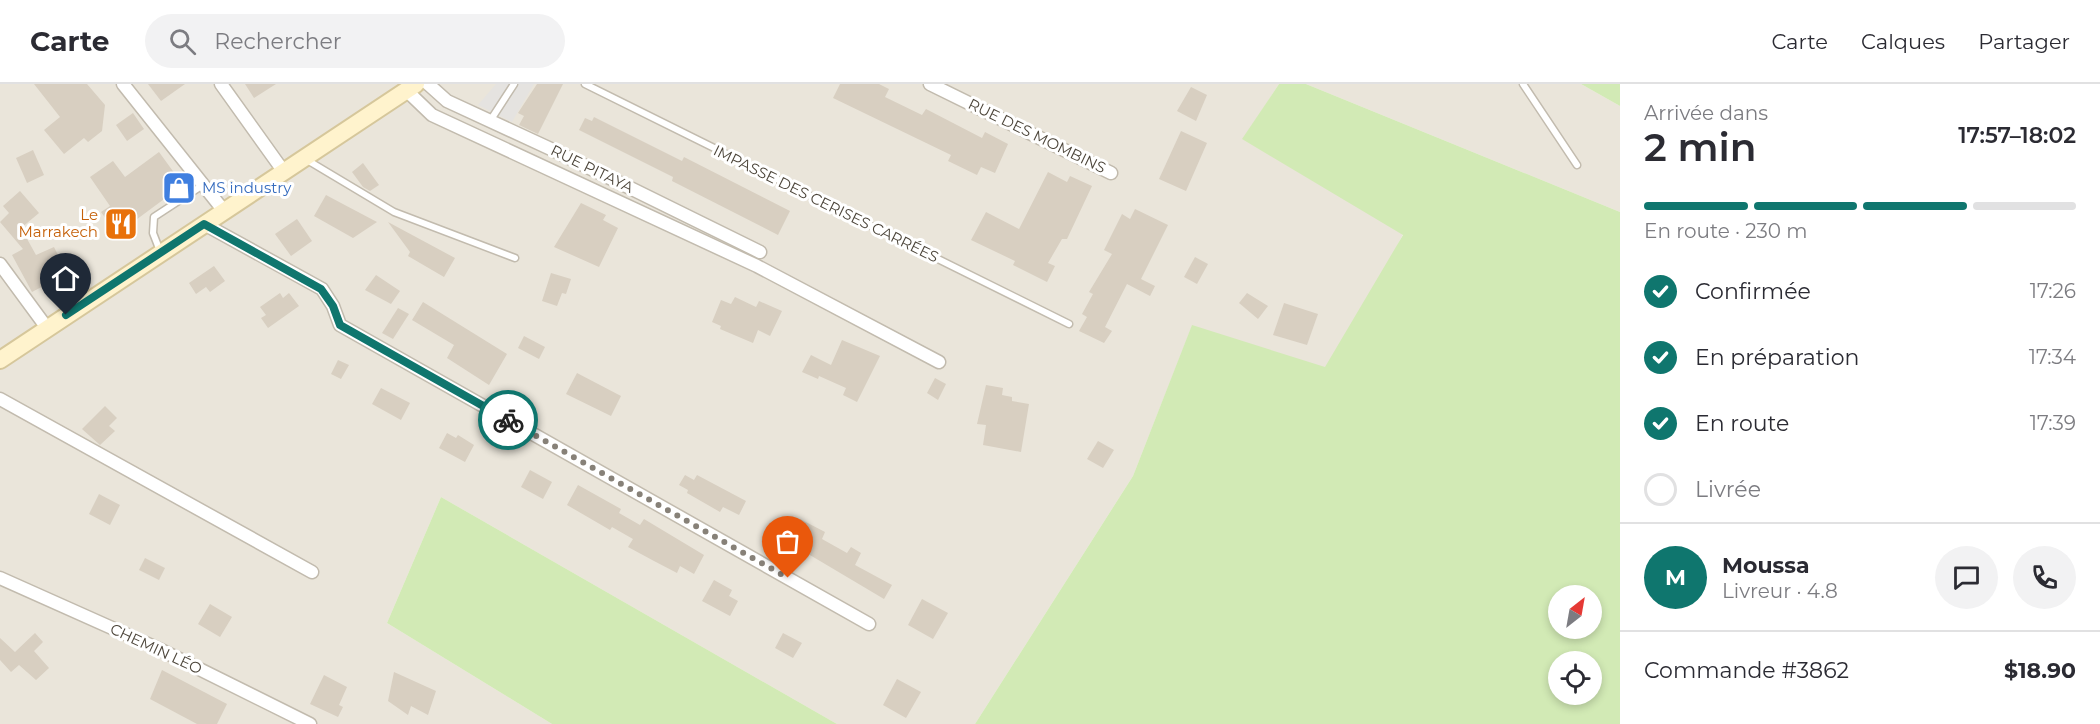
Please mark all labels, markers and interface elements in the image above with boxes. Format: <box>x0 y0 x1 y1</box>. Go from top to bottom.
search box <box>145 14 565 68</box>
text: Carte <box>30 24 109 58</box>
icon: search <box>166 25 199 58</box>
text: Rechercher <box>214 28 342 55</box>
text: Carte <box>1771 29 1828 54</box>
text: Calques <box>1861 29 1945 54</box>
text: Partager <box>1978 29 2070 54</box>
street label: RUE DES MOMBINS <box>965 94 1109 177</box>
text: Arrivée dans <box>1644 101 1768 125</box>
text: 17:57–18:02 <box>1958 122 2076 149</box>
text: 2 min <box>1644 123 1757 171</box>
street label: RUE PITAYA <box>548 140 637 197</box>
street label: IMPASSE DES CERISES CARRÉES <box>710 141 942 267</box>
shop icon: MS industry <box>161 170 197 206</box>
place label: MS industry <box>202 178 292 197</box>
place label: Le Marrakech <box>18 205 98 241</box>
restaurant icon: Le Marrakech <box>103 206 139 242</box>
text: En route · 230 m <box>1644 219 1808 243</box>
pin <box>40 253 91 315</box>
icon: home <box>49 262 82 295</box>
icon: check <box>1644 275 1677 308</box>
text: Confirmée <box>1695 278 1811 305</box>
text: 17:26 <box>2030 279 2076 303</box>
icon: check <box>1644 341 1677 374</box>
text: En préparation <box>1695 344 1859 371</box>
text: 17:34 <box>2029 345 2076 369</box>
courier <box>478 390 538 450</box>
icon: bike <box>492 404 525 437</box>
icon: check <box>1644 407 1677 440</box>
text: En route <box>1695 410 1789 437</box>
text: 17:39 <box>2030 411 2076 435</box>
text: Livrée <box>1695 476 1761 503</box>
pin <box>762 516 813 578</box>
icon: bag <box>771 525 804 558</box>
button: chat <box>1935 546 1998 609</box>
button: phone <box>2013 546 2076 609</box>
text: Moussa <box>1722 552 1809 579</box>
text: M <box>1665 564 1686 591</box>
text: Livreur · 4.8 <box>1722 579 1838 603</box>
north arrow <box>1548 585 1602 639</box>
map controls <box>1548 585 1602 705</box>
street label: CHEMIN LÉO <box>107 619 205 678</box>
button: locate <box>1548 651 1602 705</box>
text: Commande #3862 <box>1644 657 1849 684</box>
text: $18.90 <box>2004 657 2076 684</box>

